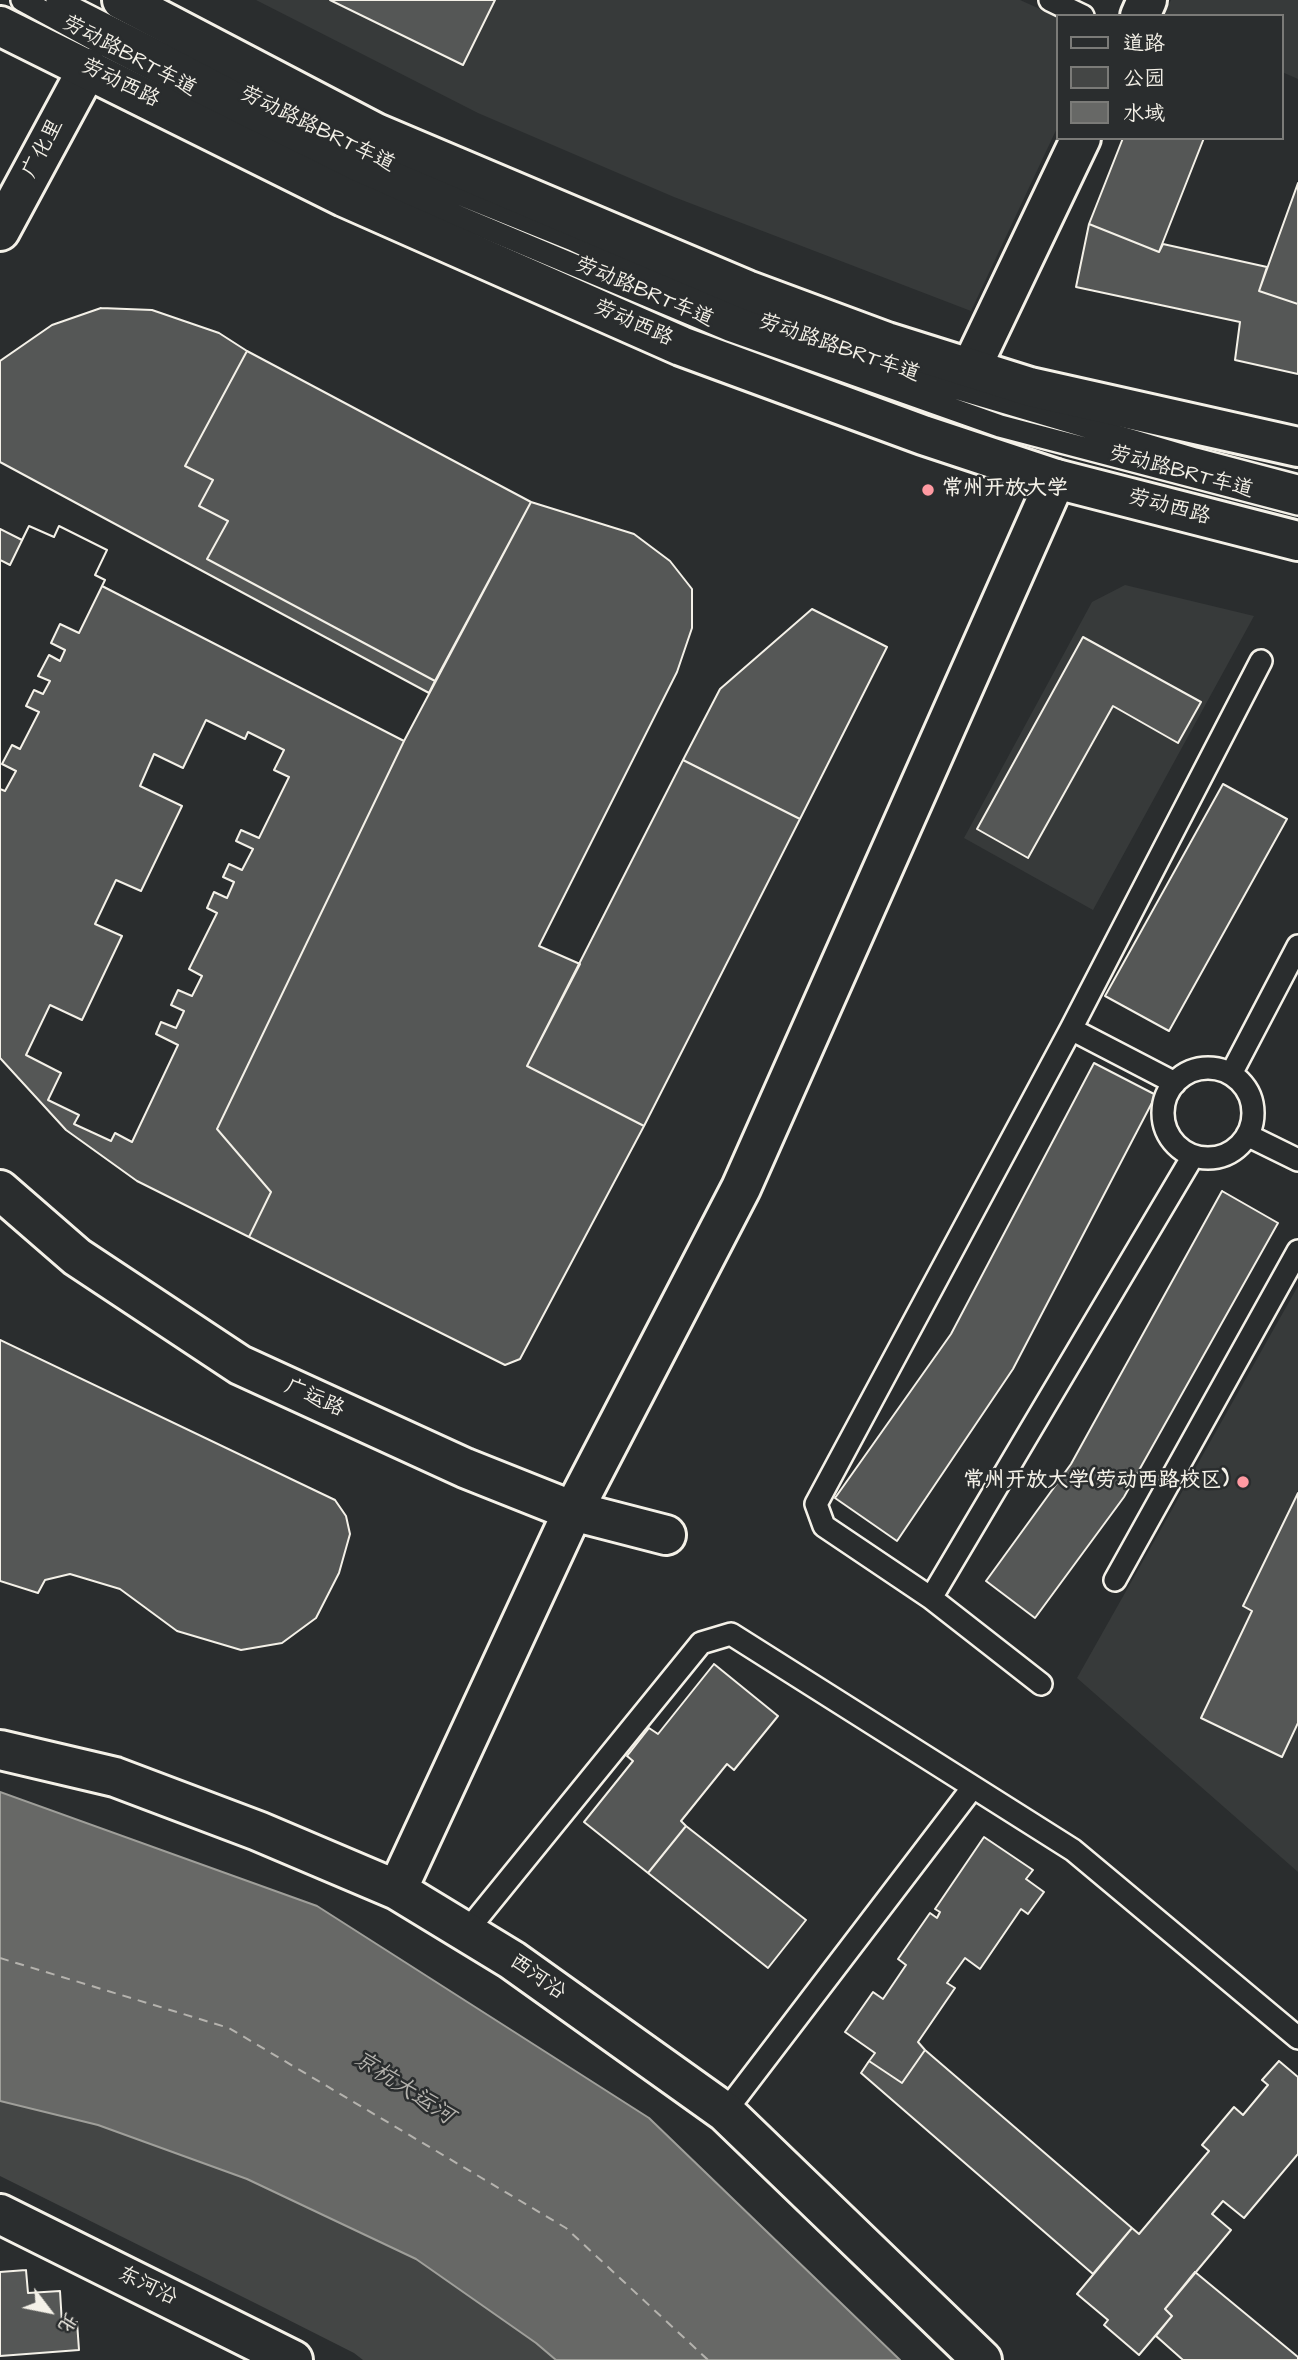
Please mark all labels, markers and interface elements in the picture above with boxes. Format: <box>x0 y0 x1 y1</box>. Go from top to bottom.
street label: 劳动路BRT车道 <box>58 11 200 103</box>
legend <box>1056 14 1284 140</box>
text: 道路 <box>1123 29 1165 58</box>
street label: 劳动西路 <box>77 54 163 114</box>
text: 公园 <box>1123 64 1165 93</box>
street label: 劳动路路BRT车道 <box>236 82 398 178</box>
text: 水域 <box>1123 99 1165 128</box>
street label: 广化里 <box>18 115 70 183</box>
street label: 劳动路BRT车道 <box>571 252 717 334</box>
street label: 劳动西路 <box>590 295 676 353</box>
street label: 劳动路路BRT车道 <box>755 310 923 388</box>
street label: 劳动路BRT车道 <box>1106 442 1256 504</box>
place label: 常州开放大学 <box>942 477 1068 503</box>
marker: 常州开放大学 <box>920 482 936 498</box>
street label: 劳动西路 <box>1125 485 1213 531</box>
street label: 广运路 <box>280 1375 348 1423</box>
place label: 常州开放大学(劳动西路校区) <box>963 1469 1229 1495</box>
marker: 常州开放大学(劳动西路校区) <box>1235 1474 1251 1490</box>
street label: 西河沿 <box>504 1950 570 2006</box>
water label: 京杭大运河 <box>347 2046 459 2132</box>
street label: 东河沿 <box>113 2262 181 2312</box>
north arrow <box>14 2276 84 2346</box>
text: 北 <box>51 2307 84 2338</box>

